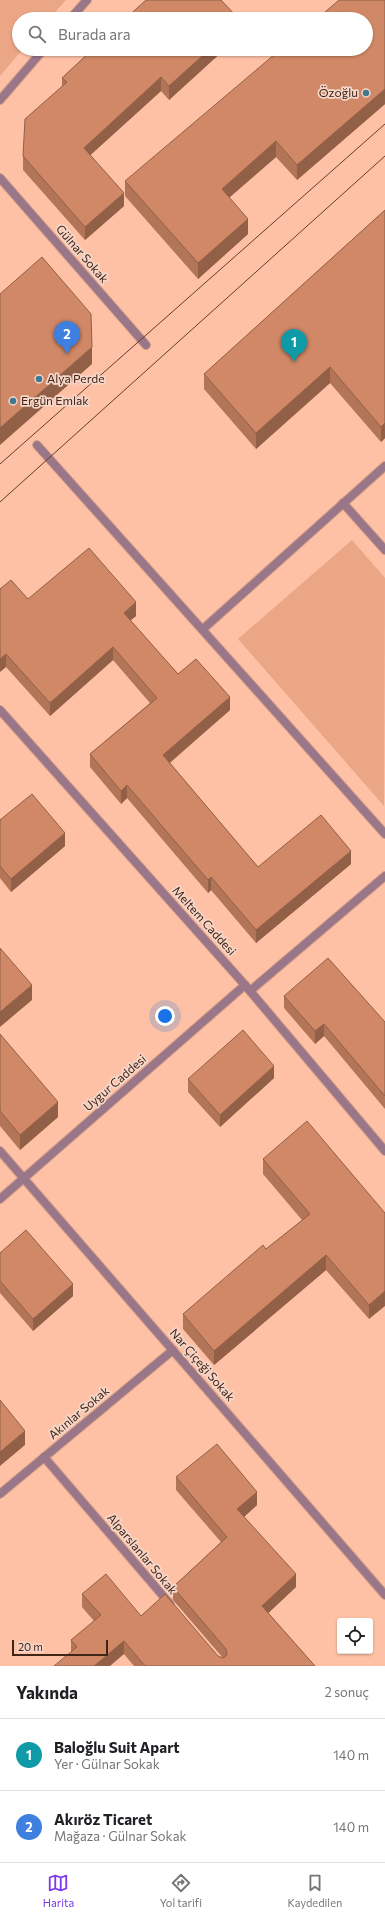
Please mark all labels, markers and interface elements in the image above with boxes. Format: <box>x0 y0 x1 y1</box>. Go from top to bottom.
search box <box>12 12 373 56</box>
icon: search <box>26 23 48 45</box>
text: Burada ara <box>58 25 131 43</box>
place label: Özoğlu <box>319 85 358 99</box>
marker: Özoğlu <box>361 88 371 98</box>
street label: Gülnar Sokak <box>54 221 112 286</box>
pin: 2 <box>54 321 80 354</box>
pin: 1 <box>281 329 307 362</box>
place label: Alya Perde <box>47 371 105 385</box>
marker: Alya Perde <box>34 374 44 384</box>
place label: Ergün Emlak <box>21 393 89 407</box>
marker: Ergün Emlak <box>8 396 18 406</box>
street label: Meltem Caddesi <box>170 883 239 958</box>
your location <box>155 1006 175 1026</box>
street label: Uygur Caddesi <box>80 1051 149 1113</box>
street label: Nar Çiçeği Sokak <box>167 1325 238 1404</box>
street label: Akınlar Sokak <box>45 1383 112 1442</box>
street label: Alparslanlar Sokak <box>105 1510 181 1597</box>
map controls <box>337 1618 373 1654</box>
button: locate <box>337 1618 373 1654</box>
scale bar <box>12 1638 108 1657</box>
text: 20 m <box>18 1640 43 1653</box>
text: Yakında <box>16 1682 78 1703</box>
text: 2 sonuç <box>324 1684 369 1700</box>
text: Baloğlu Suit Apart <box>54 1738 180 1756</box>
text: 1 <box>26 1747 32 1763</box>
text: 140 m <box>333 1747 369 1763</box>
text: Yer · Gülnar Sokak <box>54 1756 160 1772</box>
text: Akıröz Ticaret <box>54 1810 152 1828</box>
text: 2 <box>25 1819 33 1835</box>
text: 140 m <box>333 1819 369 1835</box>
text: Mağaza · Gülnar Sokak <box>54 1828 186 1844</box>
tab: Harita <box>43 1872 74 1909</box>
tab: Yol tarifi <box>160 1872 202 1909</box>
tab: Kaydedilen <box>287 1872 342 1909</box>

